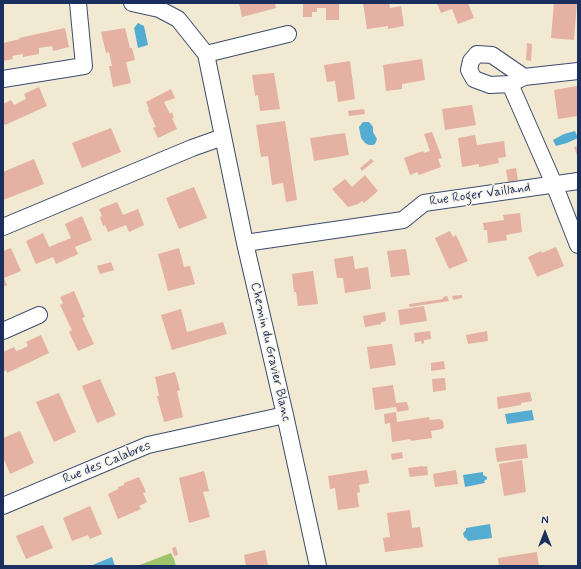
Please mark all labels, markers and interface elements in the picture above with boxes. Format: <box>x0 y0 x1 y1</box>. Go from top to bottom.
street label: Rue Roger Vailland <box>429 180 531 210</box>
street label: Chemin du Gravier Blanc <box>246 281 294 423</box>
street label: Rue des Calabres <box>61 438 153 488</box>
north arrow <box>525 513 565 553</box>
text: N <box>541 514 549 528</box>

